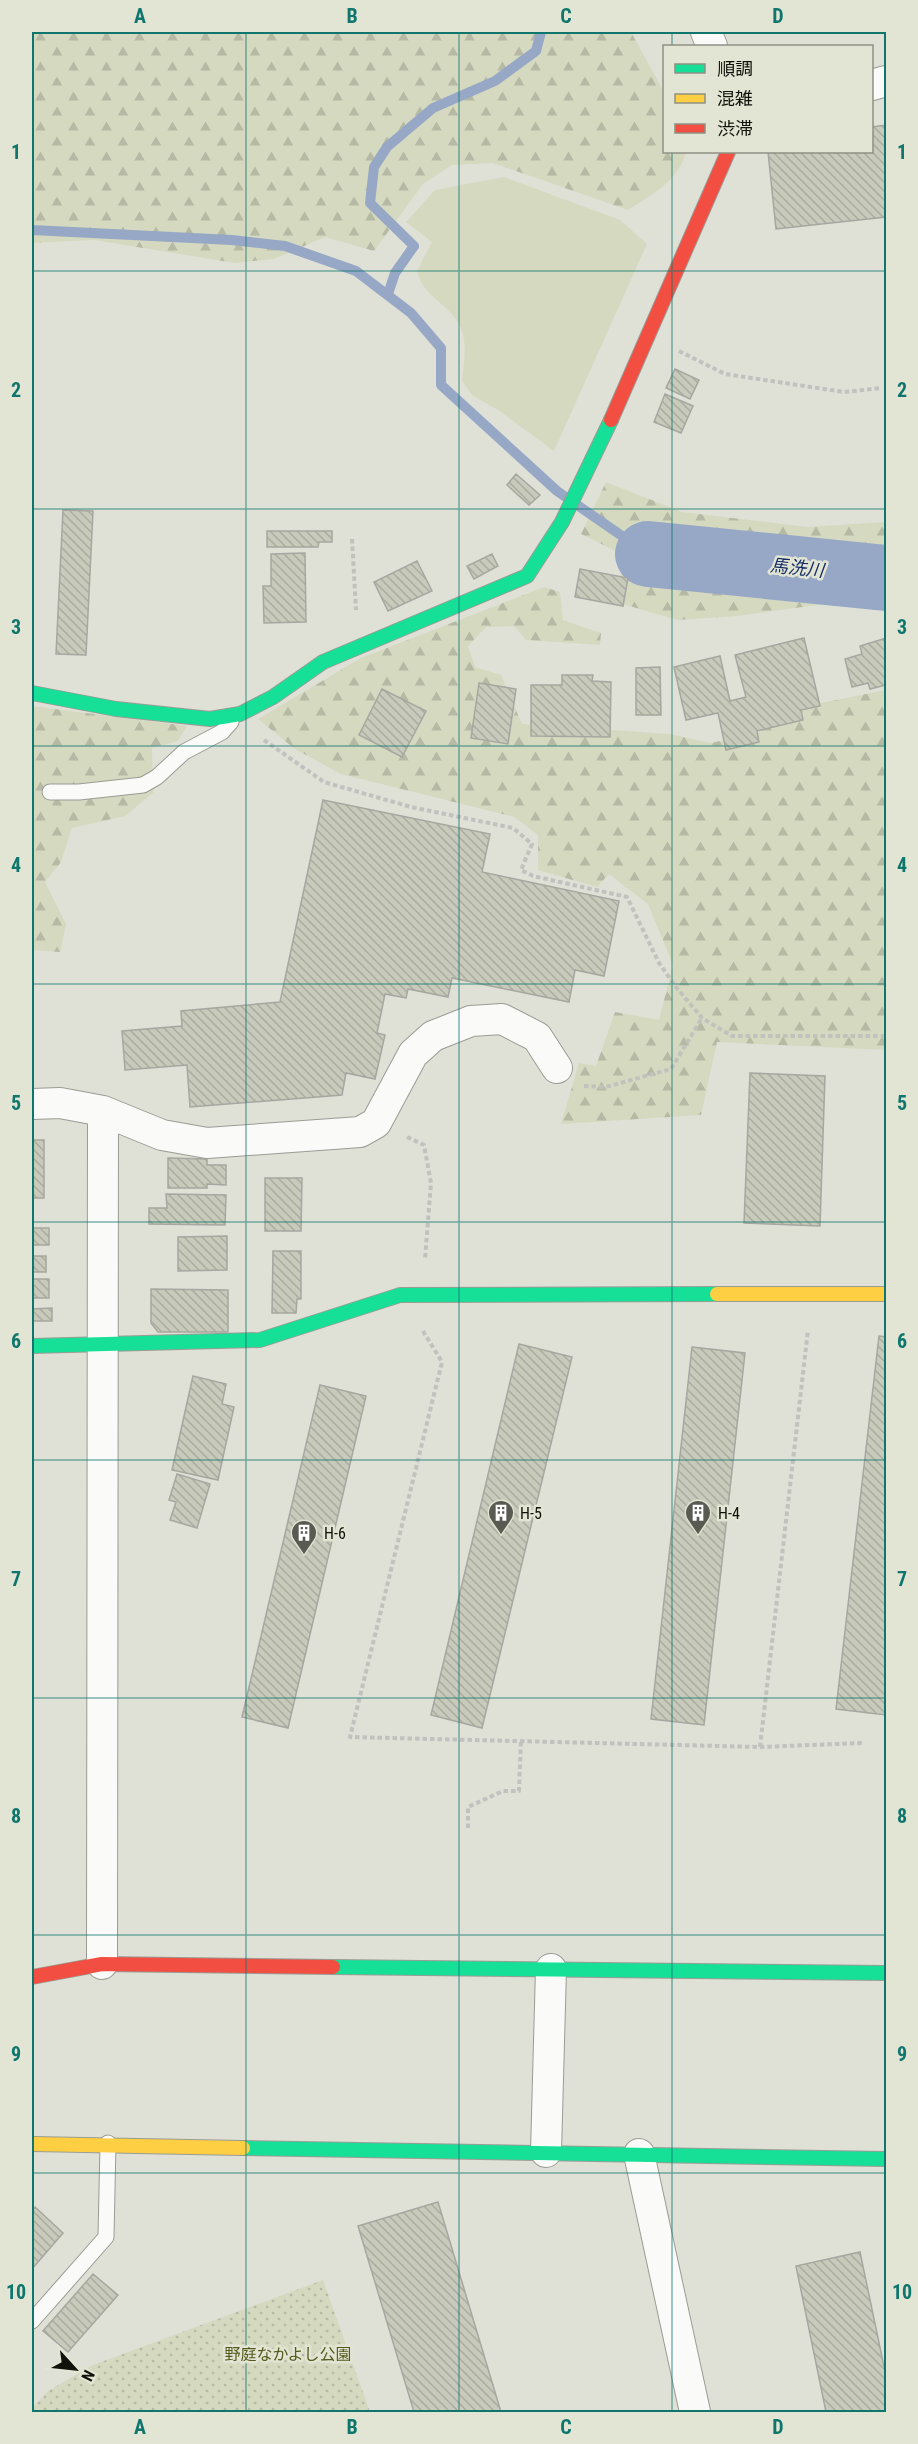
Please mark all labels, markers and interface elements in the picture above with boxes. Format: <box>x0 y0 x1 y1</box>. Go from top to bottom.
text: A <box>134 4 146 28</box>
text: B <box>346 4 358 28</box>
text: C <box>560 4 572 28</box>
text: D <box>772 4 784 28</box>
legend <box>663 45 873 153</box>
text: 順調 <box>717 58 753 79</box>
text: 混雑 <box>717 88 753 109</box>
text: 渋滞 <box>717 118 753 139</box>
text: 1 <box>11 140 21 164</box>
text: 1 <box>897 140 907 164</box>
text: 2 <box>11 378 21 402</box>
text: 2 <box>897 378 907 402</box>
water label: 馬洗川 <box>769 554 827 581</box>
text: 3 <box>11 615 21 639</box>
text: 3 <box>897 615 907 639</box>
text: 4 <box>11 853 21 877</box>
text: 4 <box>897 853 907 877</box>
text: 5 <box>11 1091 21 1115</box>
text: 5 <box>897 1091 907 1115</box>
text: 6 <box>11 1329 21 1353</box>
text: 6 <box>897 1329 907 1353</box>
building icon: H-5 <box>486 1498 516 1536</box>
building icon: H-4 <box>683 1498 713 1536</box>
place label: H-5 <box>520 1504 542 1523</box>
place label: H-4 <box>718 1504 740 1523</box>
building icon: H-6 <box>289 1518 319 1556</box>
place label: H-6 <box>324 1524 346 1543</box>
text: 7 <box>11 1567 21 1591</box>
text: 7 <box>897 1567 907 1591</box>
text: 8 <box>11 1804 21 1828</box>
text: 8 <box>897 1804 907 1828</box>
text: 9 <box>11 2042 21 2066</box>
text: 9 <box>897 2042 907 2066</box>
text: 10 <box>6 2280 26 2304</box>
text: 10 <box>892 2280 912 2304</box>
north arrow <box>45 2339 105 2399</box>
park label: 野庭なかよし公園 <box>224 2345 352 2364</box>
text: N <box>77 2367 99 2384</box>
text: A <box>134 2415 146 2439</box>
text: B <box>346 2415 358 2439</box>
text: C <box>560 2415 572 2439</box>
text: D <box>772 2415 784 2439</box>

